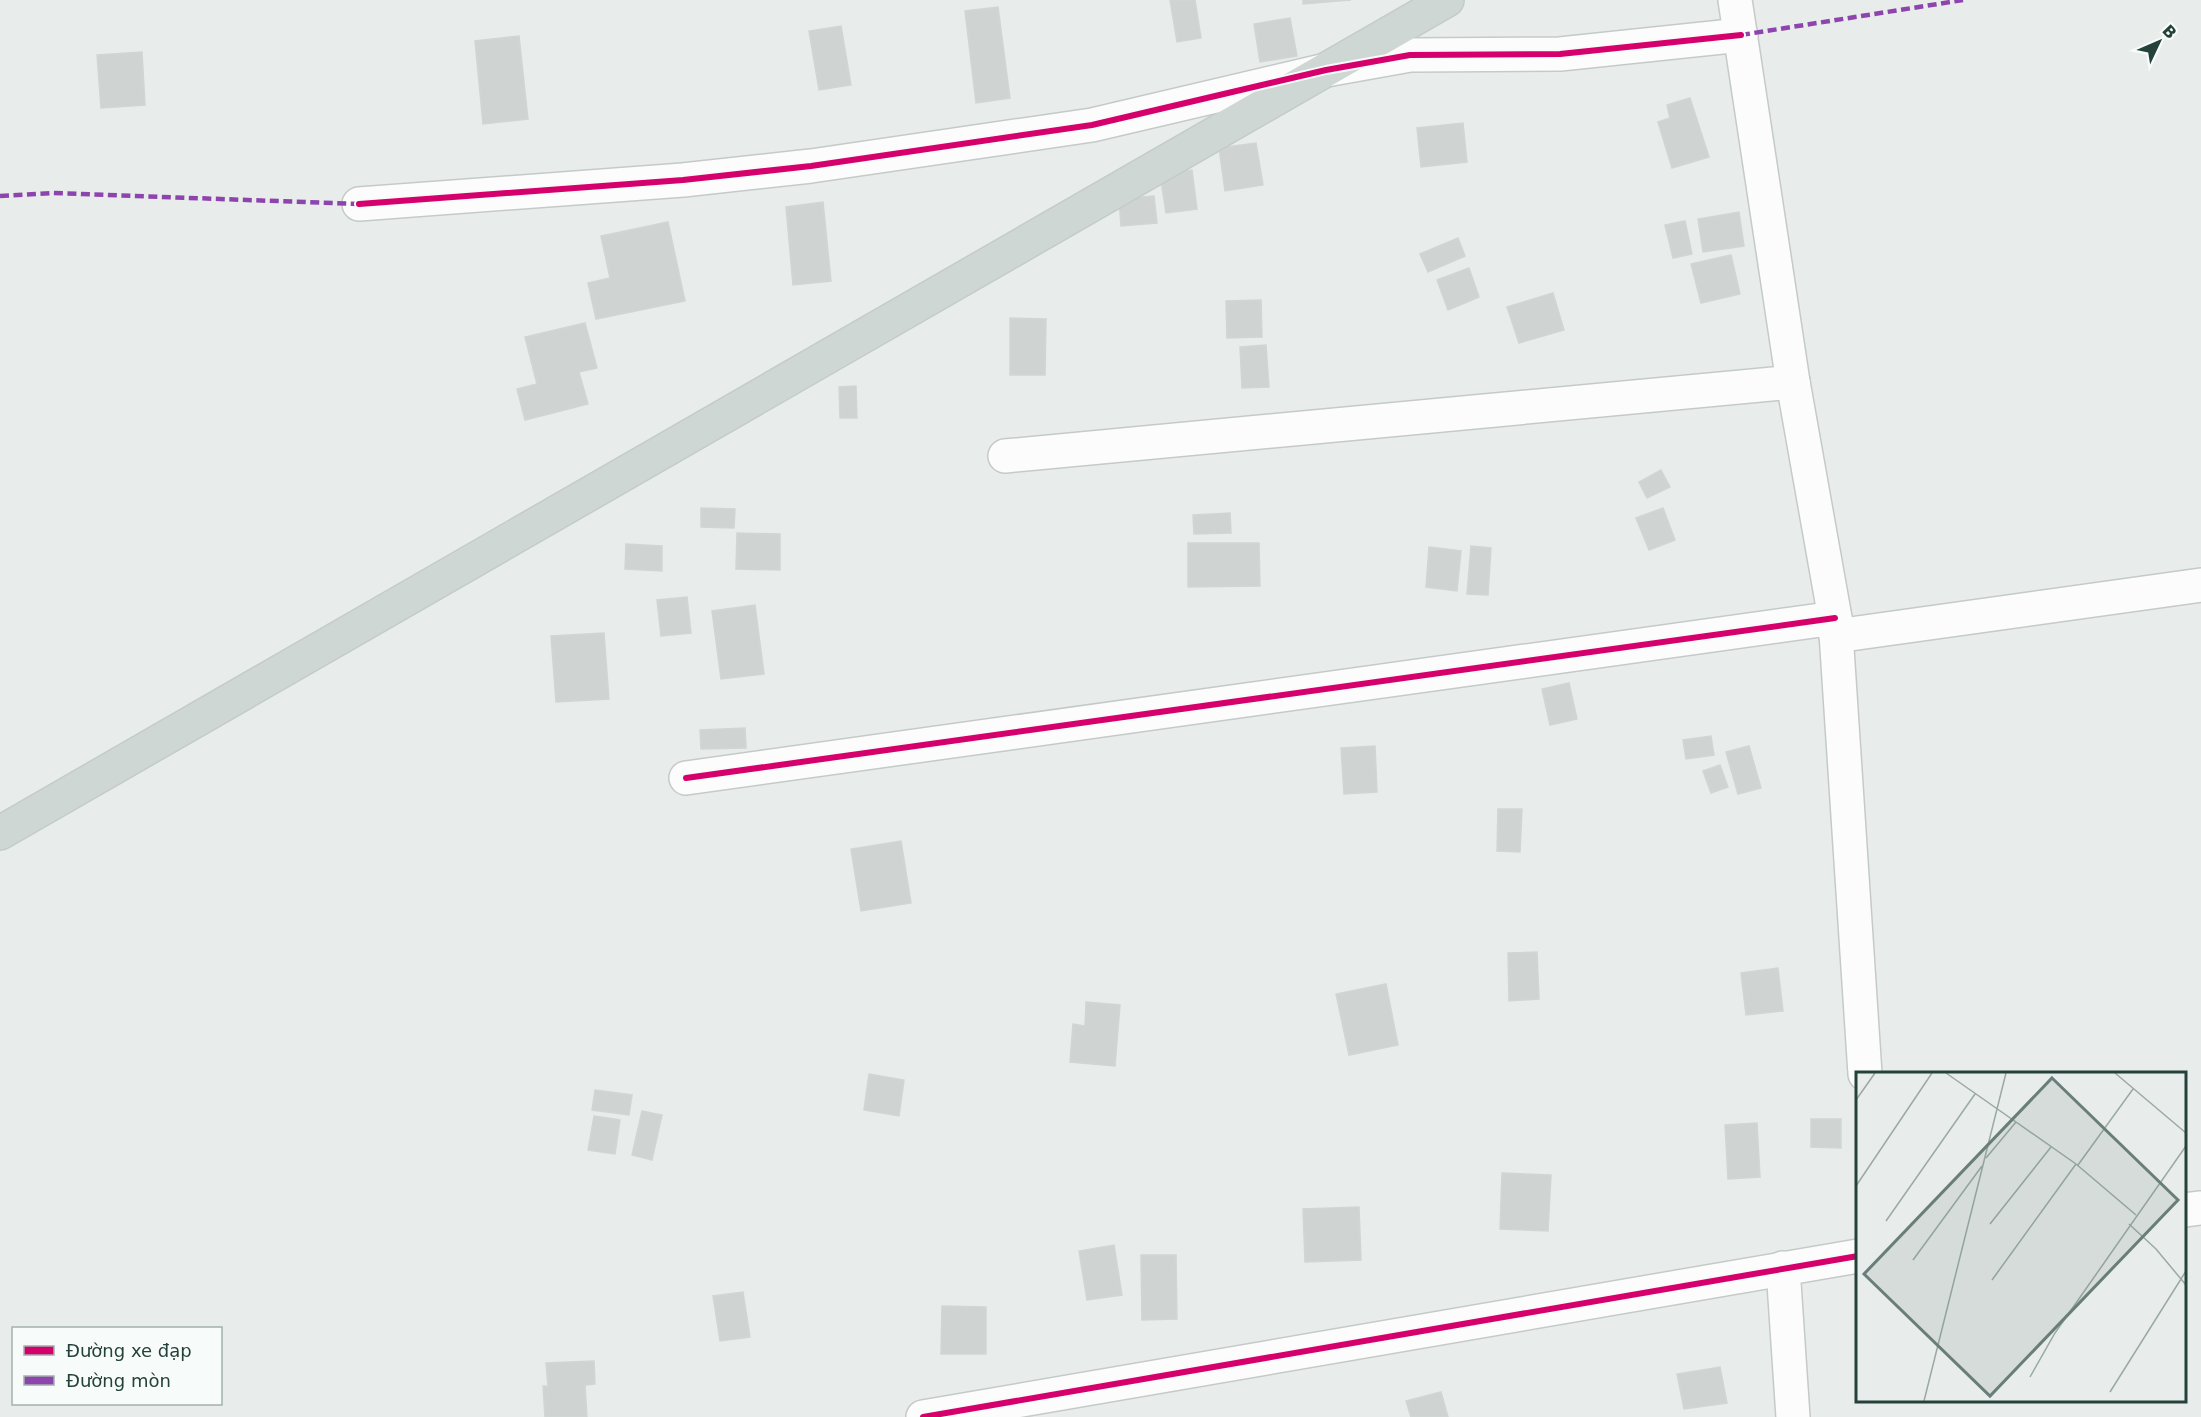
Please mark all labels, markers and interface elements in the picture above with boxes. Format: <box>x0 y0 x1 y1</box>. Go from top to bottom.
north arrow <box>2129 12 2189 72</box>
text: B <box>2158 21 2181 43</box>
inset map <box>1856 1072 2186 1402</box>
legend <box>12 1327 222 1405</box>
text: Đường xe đạp <box>66 1340 192 1361</box>
text: Đường mòn <box>66 1370 171 1391</box>

